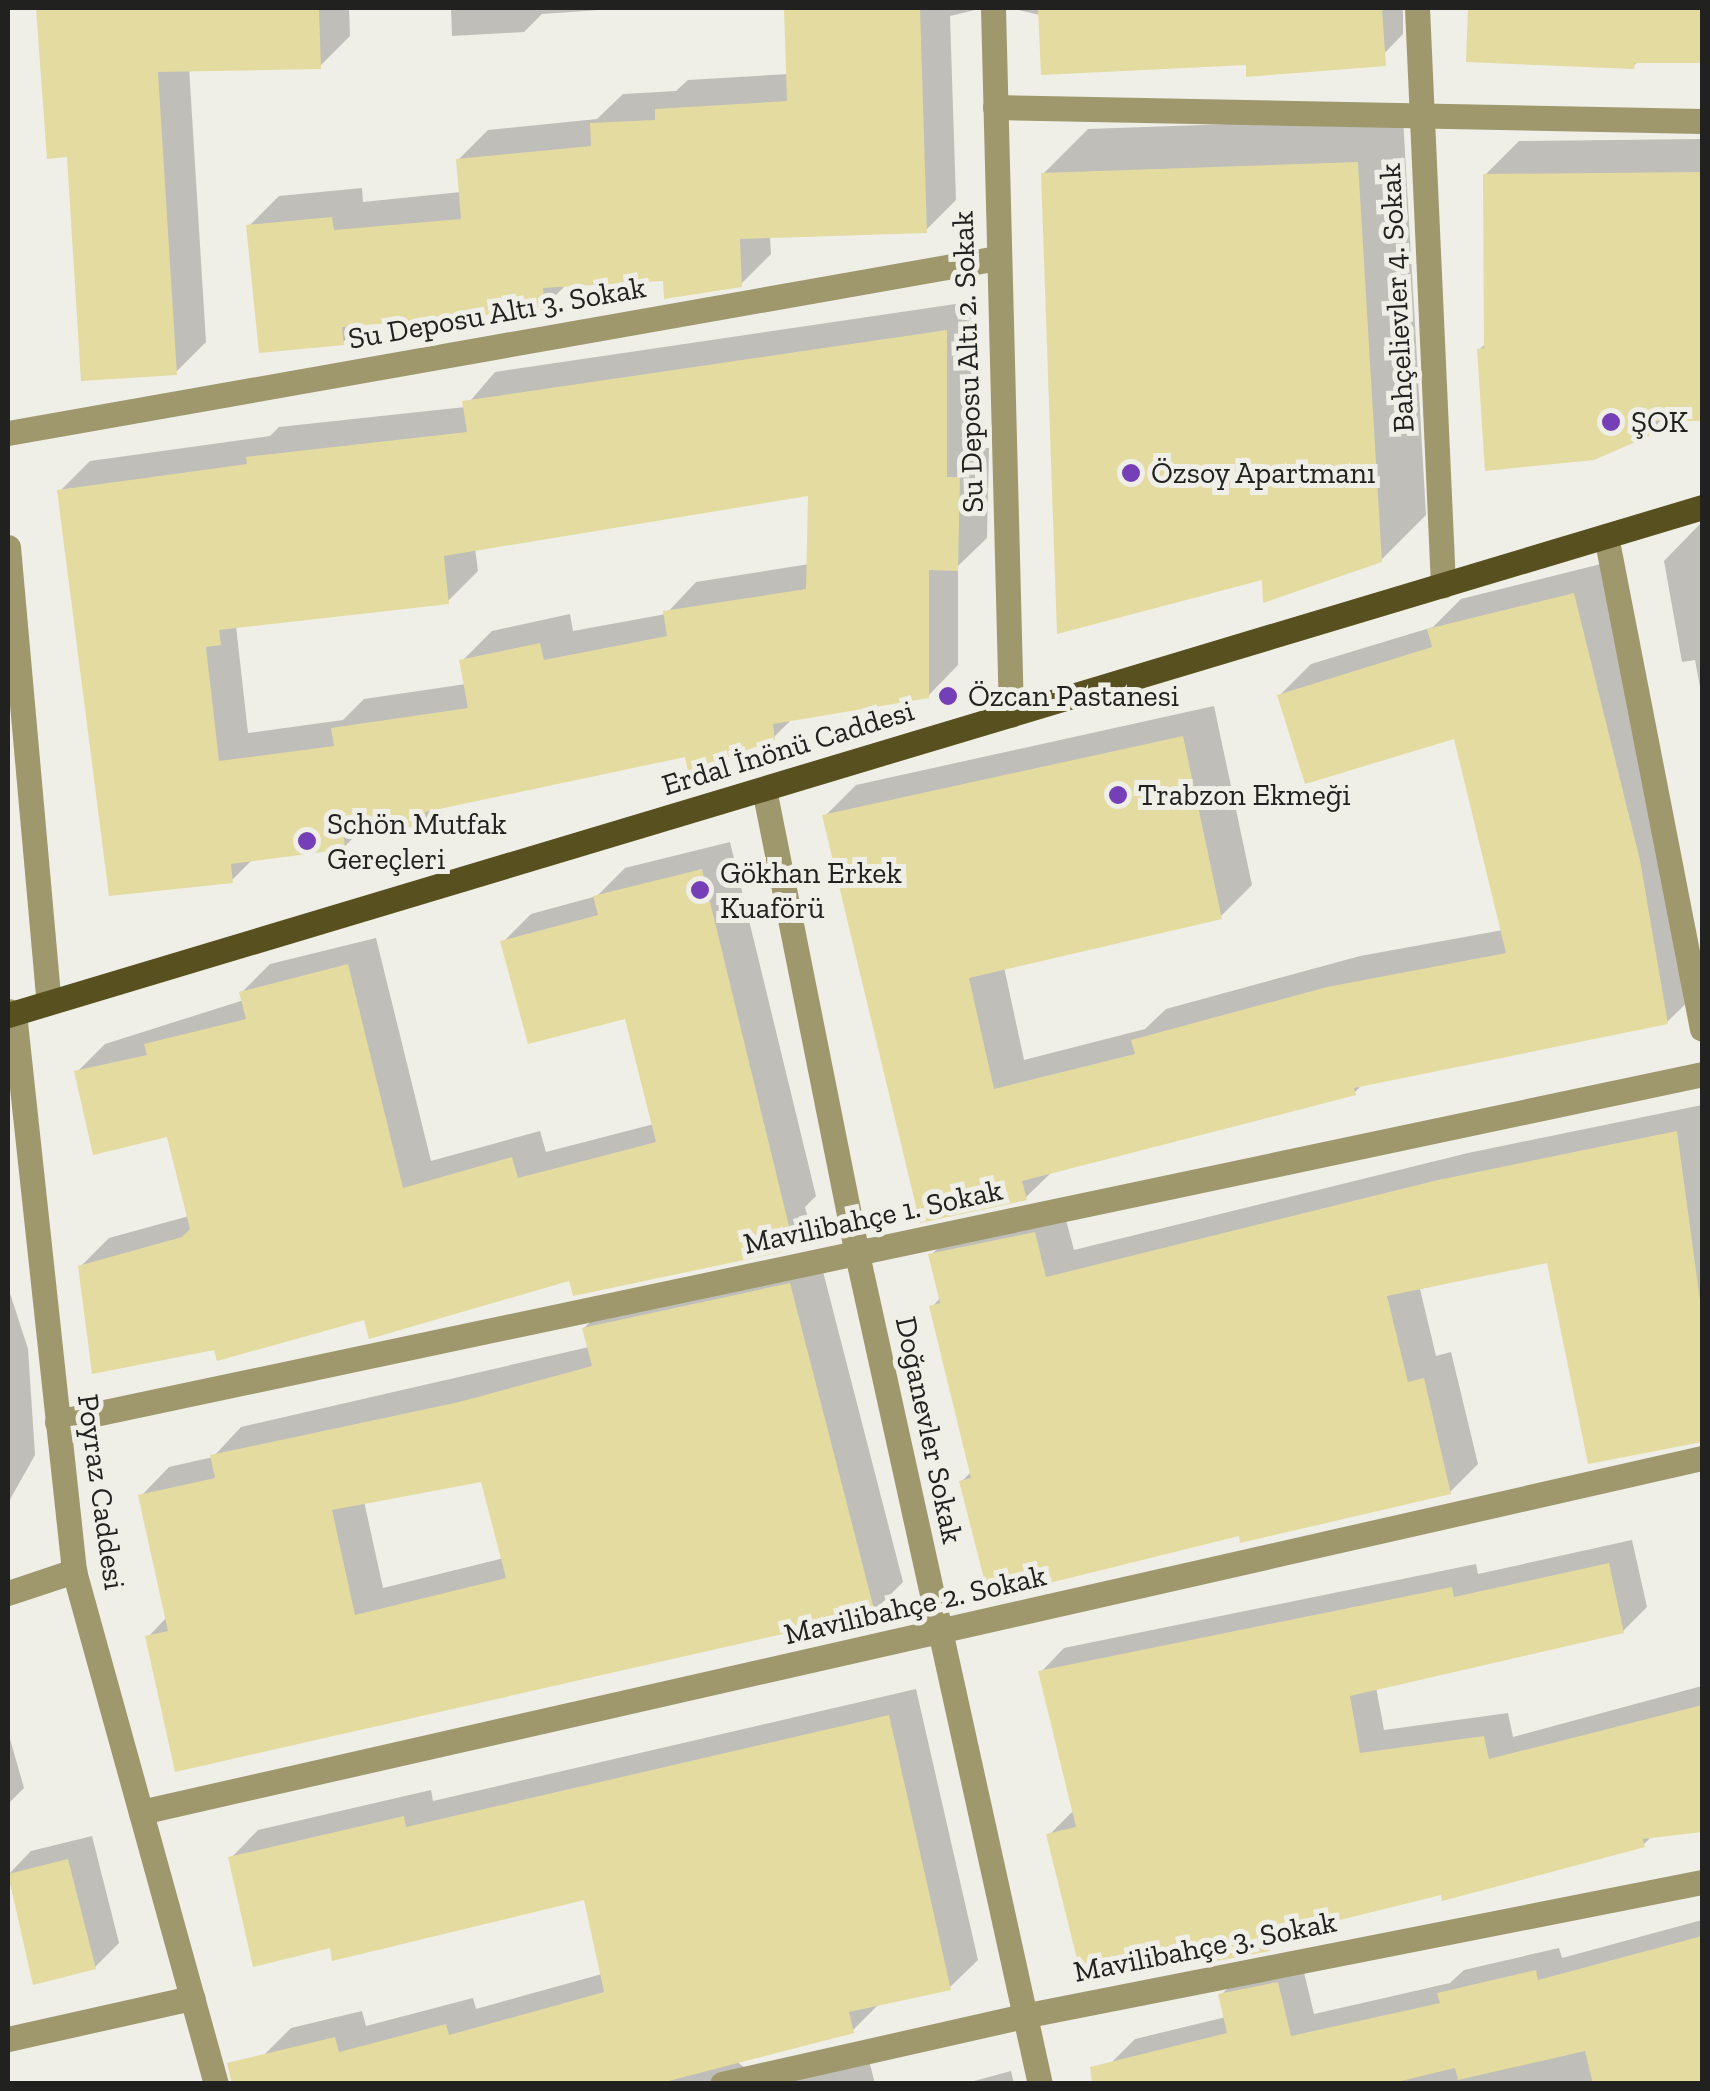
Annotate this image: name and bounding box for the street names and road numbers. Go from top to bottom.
street label: Bahçelievler 4. Sokak [1372,162,1422,434]
street label: Su Deposu Altı 2. Sokak [945,210,991,514]
street label: Su Deposu Altı 3. Sokak [345,269,649,357]
street label: Erdal İnönü Caddesi [658,693,918,803]
street label: Mavilibahçe 1. Sokak [740,1172,1006,1262]
street label: Doğanevler Sokak [887,1313,971,1547]
street label: Poyraz Caddesi [69,1392,133,1592]
street label: Mavilibahçe 2. Sokak [780,1557,1050,1653]
street label: Mavilibahçe 3. Sokak [1071,1904,1339,1990]

